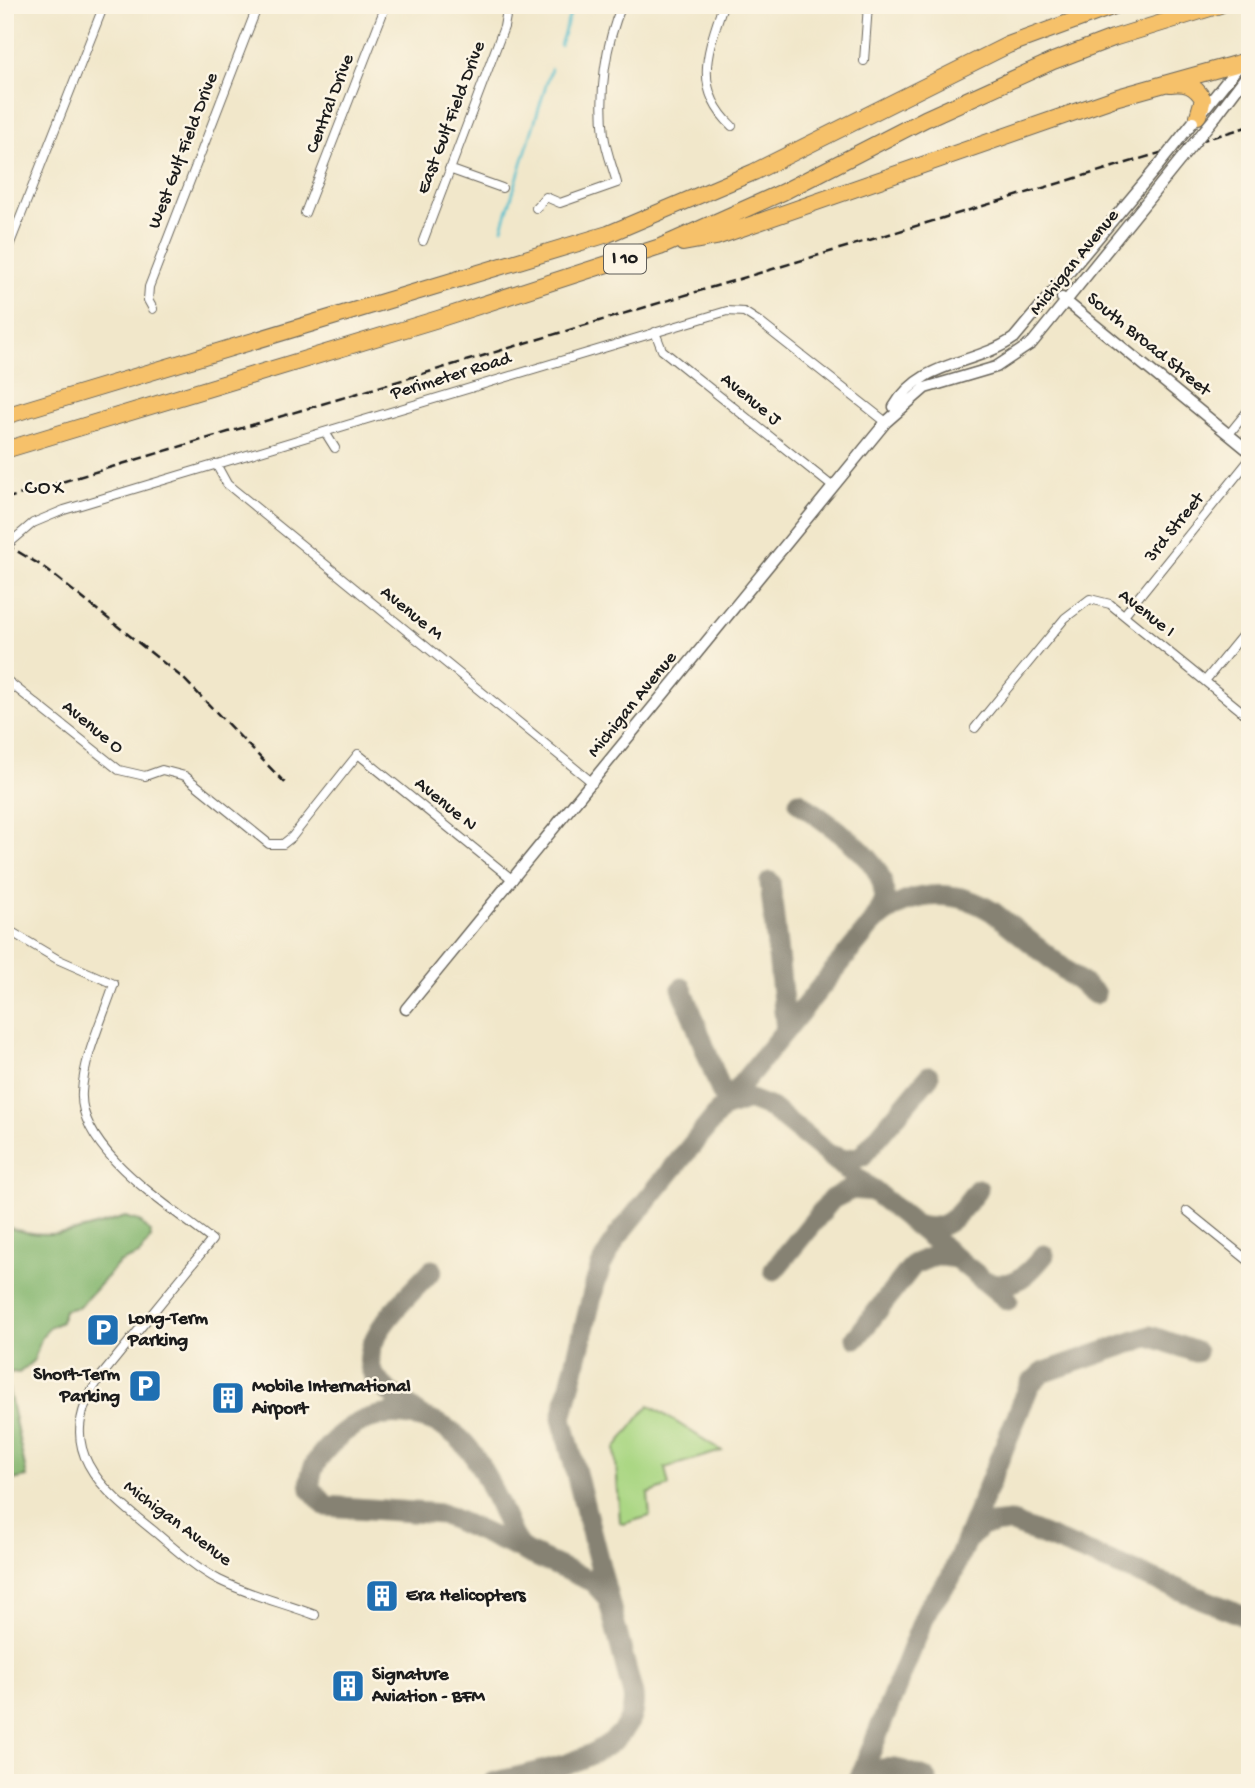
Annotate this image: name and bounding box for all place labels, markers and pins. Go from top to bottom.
place label: Long-Term Parking [127,1308,208,1353]
parking icon: Long-Term Parking [84,1311,122,1349]
place label: Short-Term Parking [33,1364,120,1409]
parking icon: Short-Term Parking [126,1367,164,1405]
place label: Mobile International Airport [251,1376,411,1421]
building icon: Mobile International Airport [209,1379,247,1417]
building icon: Era Helicopters [363,1577,401,1615]
place label: Era Helicopters [406,1585,527,1608]
place label: Signature Aviation - BFM [371,1664,485,1709]
building icon: Signature Aviation - BFM [329,1667,367,1705]

